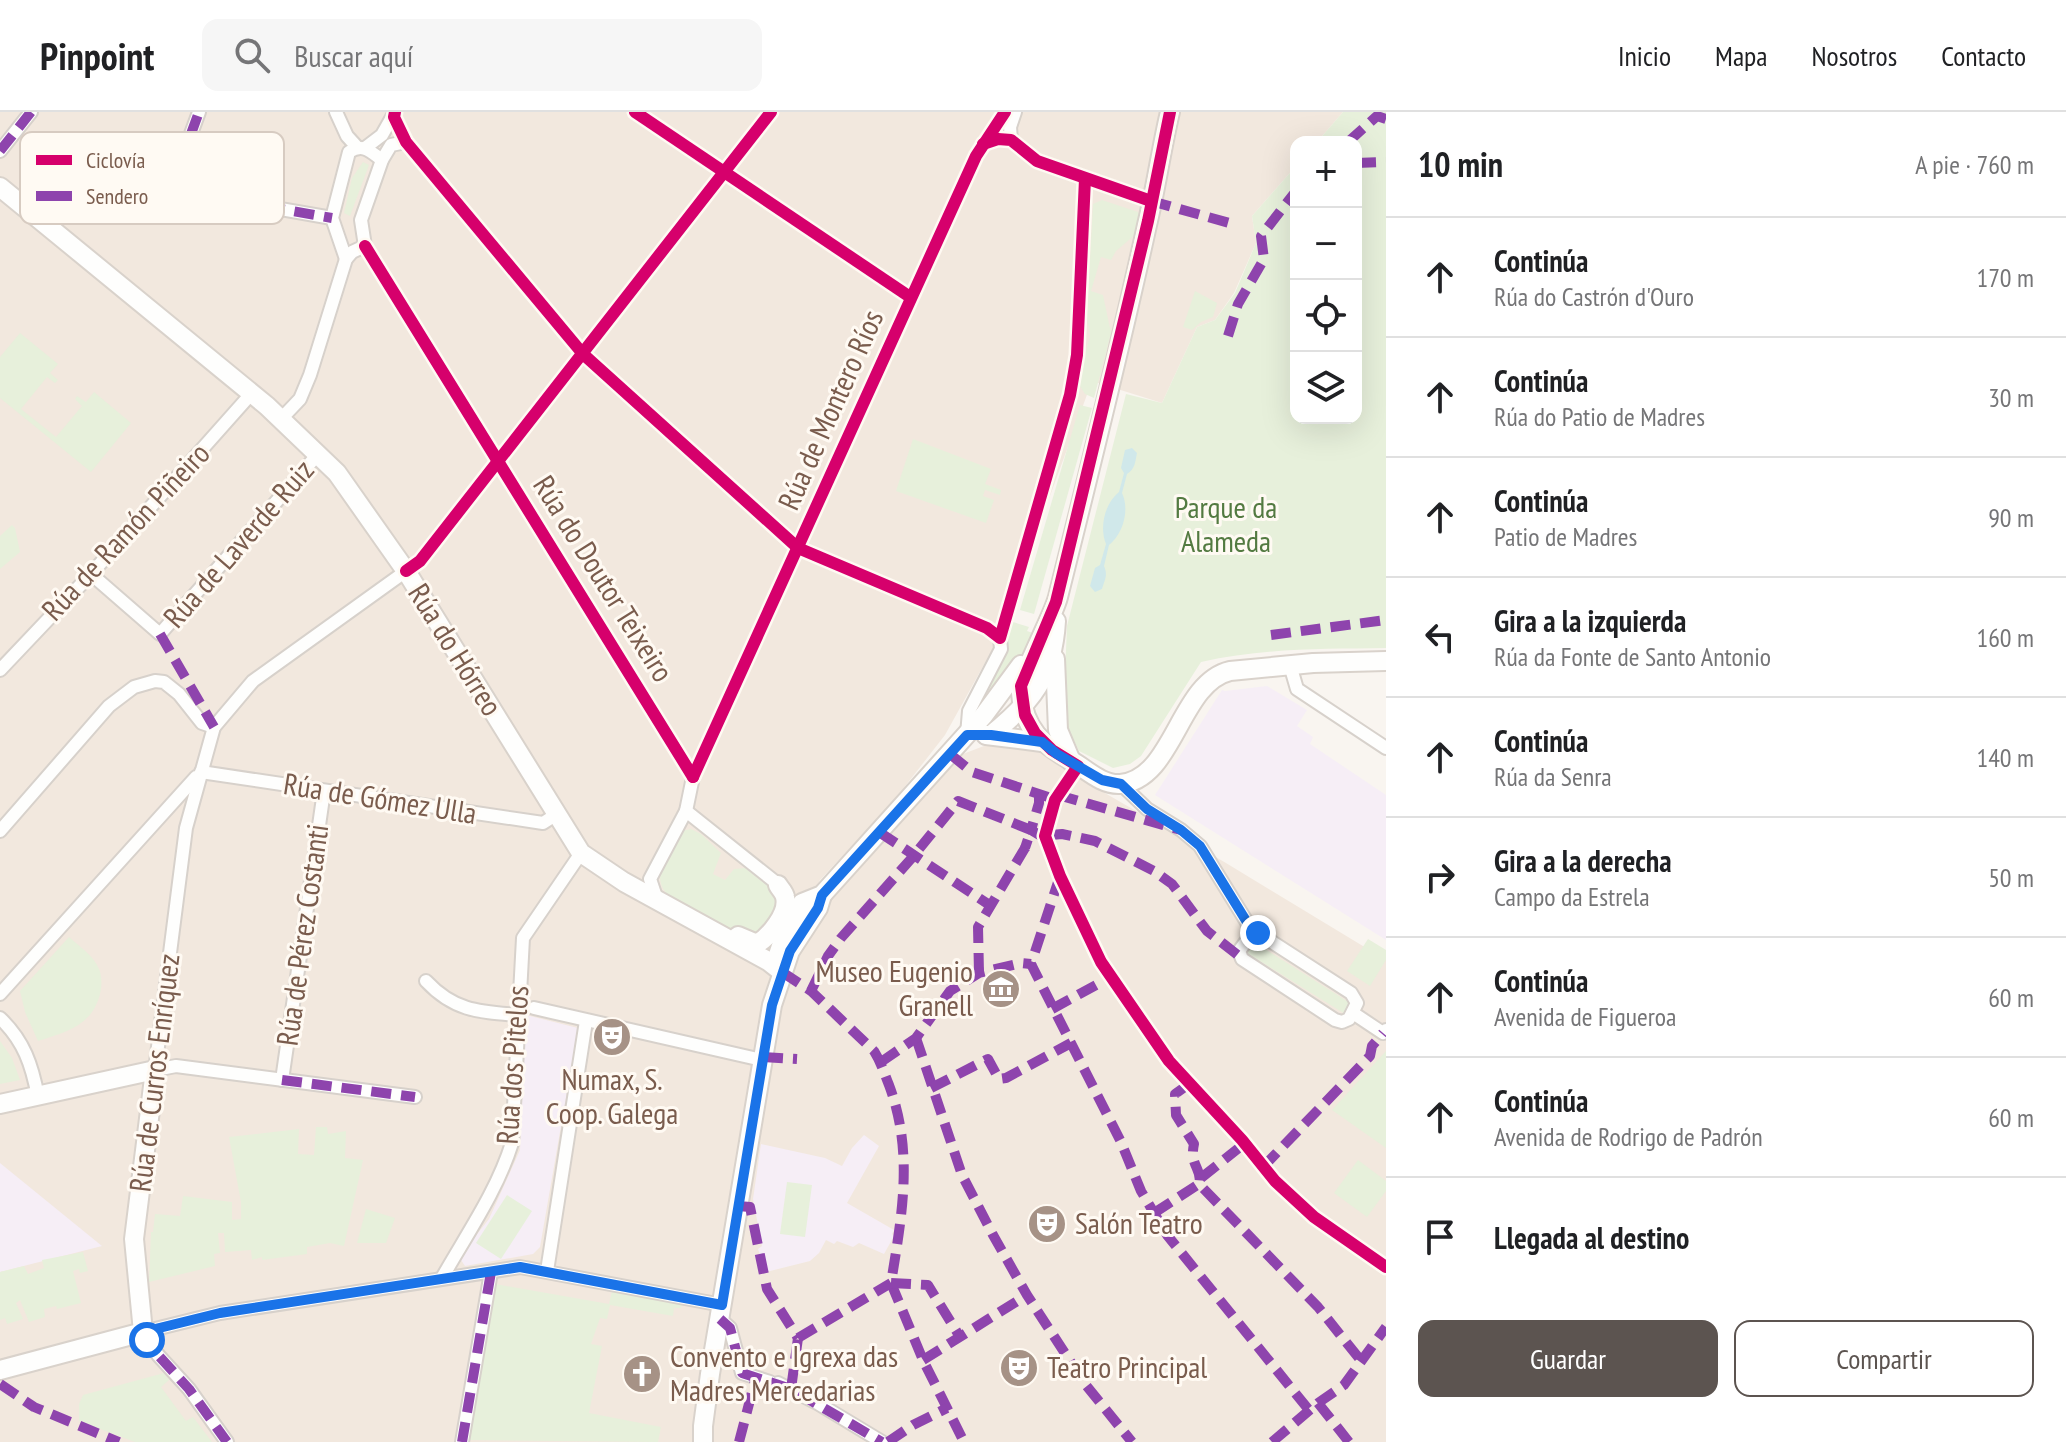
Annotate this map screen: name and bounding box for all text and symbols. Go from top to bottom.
search box [202,19,762,91]
text: Pinpoint [40,31,154,80]
icon: search [230,33,274,77]
text: Buscar aquí [294,36,413,75]
text: Inicio [1618,37,1671,74]
text: Mapa [1715,37,1767,74]
text: Nosotros [1811,37,1897,74]
text: Contacto [1941,37,2026,74]
legend [20,132,284,224]
map controls [1290,136,1362,424]
button: + [1290,136,1362,208]
text: 10 min [1418,142,1503,186]
text: Ciclovía [86,146,145,174]
text: A pie · 760 m [1915,148,2034,181]
text: Sendero [86,182,148,210]
button: − [1290,208,1362,280]
text: Continúa [1494,241,1588,280]
icon: ahead [1418,255,1462,299]
text: 170 m [1976,261,2034,294]
button: locate [1290,280,1362,352]
text: Rúa do Castrón d'Ouro [1494,280,1694,313]
street label: Rúa de Montero Ríos [768,303,891,515]
button: layers [1290,352,1362,424]
text: Continúa [1494,361,1588,400]
icon: ahead [1418,375,1462,419]
text: 30 m [1988,381,2034,414]
text: Rúa do Patio de Madres [1494,400,1705,433]
street label: Rúa de Ramón Piñeiro [32,434,217,628]
street label: Rúa de Laverde Ruiz [154,451,322,635]
street label: Rúa do Doutor Teixeiro [525,468,683,688]
text: Continúa [1494,481,1588,520]
park label: Parque da Alameda [1175,487,1277,560]
icon: ahead [1418,495,1462,539]
text: 90 m [1988,501,2034,534]
text: Patio de Madres [1494,520,1637,553]
street label: Rúa do Hórreo [400,576,512,723]
text: Gira a la izquierda [1494,601,1686,640]
icon: left [1418,615,1462,659]
text: 160 m [1976,621,2034,654]
text: Rúa da Fonte de Santo Antonio [1494,640,1771,673]
text: Continúa [1494,721,1588,760]
icon: ahead [1418,735,1462,779]
text: 140 m [1976,741,2034,774]
text: Rúa da Senra [1494,760,1612,793]
street label: Rúa de Gómez Ulla [281,763,480,832]
street label: Rúa de Pérez Costanti [267,821,336,1048]
text: Gira a la derecha [1494,841,1672,880]
icon: right [1418,855,1462,899]
text: 50 m [1988,861,2034,894]
text: Campo da Estrela [1494,880,1650,913]
route end [1240,915,1276,951]
place label: Museo Eugenio Granell [815,951,973,1024]
street label: Rúa de Curros Enríquez [120,952,187,1194]
text: Continúa [1494,961,1588,1000]
museum icon: Museo Eugenio Granell [980,968,1022,1010]
icon: ahead [1418,975,1462,1019]
text: 60 m [1988,981,2034,1014]
street label: Rúa dos Pitelos [487,984,536,1145]
text: Avenida de Figueroa [1494,1000,1676,1033]
theatre icon: Numax, S. Coop. Galega [591,1016,633,1058]
place label: Numax, S. Coop. Galega [546,1059,678,1132]
text: Continúa [1494,1081,1588,1120]
icon: ahead [1418,1095,1462,1139]
text: 60 m [1988,1101,2034,1134]
text: Avenida de Rodrigo de Padrón [1494,1120,1763,1153]
theatre icon: Salón Teatro [1026,1203,1068,1245]
place label: Salón Teatro [1075,1203,1203,1242]
icon: arrive [1418,1215,1462,1259]
text: Llegada al destino [1494,1218,1689,1257]
button: Guardar [1418,1320,1718,1397]
button: Compartir [1734,1320,2034,1397]
route start [129,1322,165,1358]
place label: Convento e Igrexa das Madres Mercedarias [670,1336,898,1409]
theatre icon: Teatro Principal [998,1347,1040,1389]
place label: Teatro Principal [1047,1347,1207,1386]
church icon: Convento e Igrexa das Madres Mercedarias [621,1353,663,1395]

